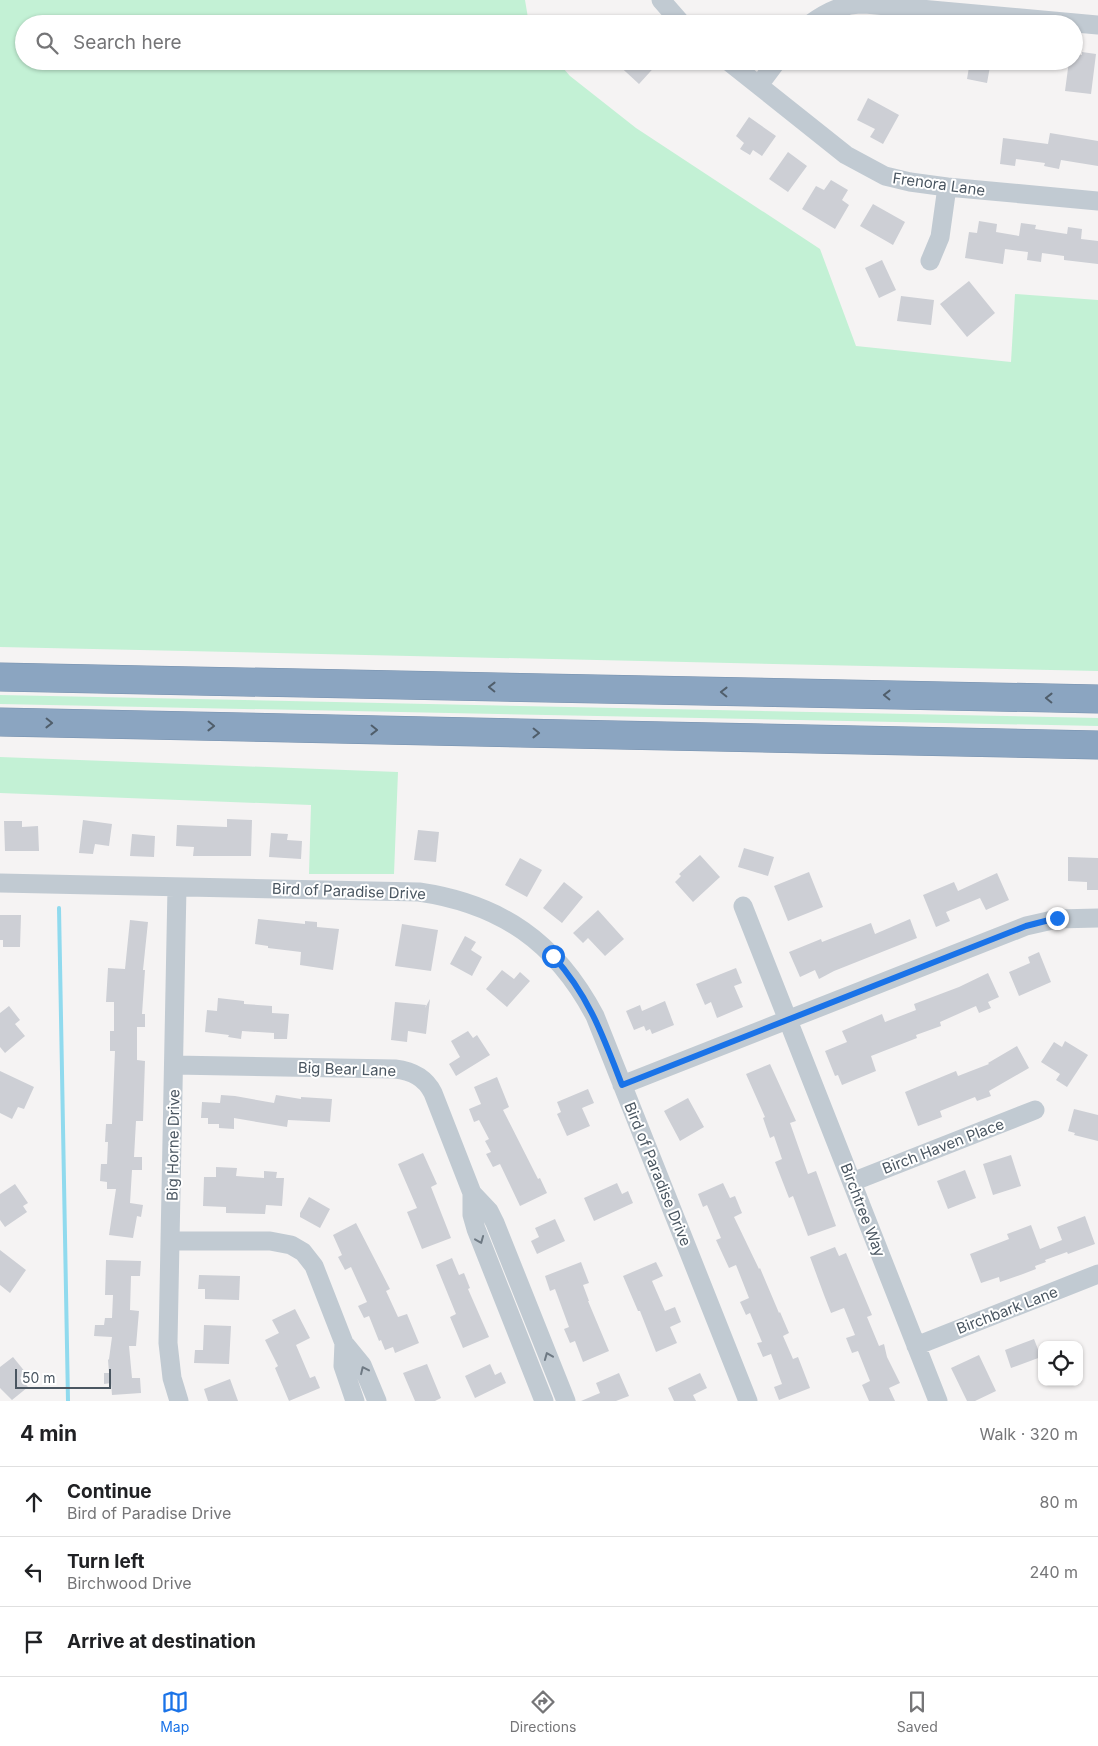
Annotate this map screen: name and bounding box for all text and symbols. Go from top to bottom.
search box [15,15,1083,70]
icon: search [33,29,61,57]
text: Search here [73,31,182,54]
street label: Frenora Lane [892,168,986,200]
one-way arrow [488,682,496,692]
one-way arrow [720,687,728,697]
one-way arrow [883,690,890,700]
one-way arrow [1045,693,1053,703]
one-way arrow [45,718,53,728]
one-way arrow [207,721,215,732]
one-way arrow [370,725,378,735]
one-way arrow [532,728,540,738]
street label: Bird of Paradise Drive [272,879,426,903]
route end [1046,907,1069,930]
route start [542,945,565,968]
street label: Big Bear Lane [298,1058,396,1080]
street label: Big Horne Drive [163,1089,183,1201]
street label: Bird of Paradise Drive [620,1099,696,1249]
street label: Birch Haven Place [879,1114,1007,1178]
street label: Birchtree Way [836,1160,890,1260]
one-way arrow [474,1235,484,1244]
street label: Birchbark Lane [954,1282,1060,1338]
map controls [1038,1341,1083,1386]
button: locate [1038,1341,1083,1386]
one-way arrow [543,1352,554,1361]
scale bar [15,1366,111,1389]
one-way arrow [360,1366,370,1375]
text: 50 m [22,1369,56,1386]
text: 4 min [20,1421,77,1446]
text: Walk · 320 m [980,1424,1078,1444]
text: Continue [67,1480,152,1503]
icon: ahead [20,1488,48,1516]
text: 80 m [1039,1492,1078,1512]
text: Bird of Paradise Drive [67,1503,231,1523]
text: Turn left [67,1550,145,1573]
icon: left [20,1558,48,1586]
text: 240 m [1030,1562,1078,1582]
text: Birchwood Drive [67,1573,192,1593]
icon: arrive [20,1628,48,1656]
text: Arrive at destination [67,1630,256,1653]
tab: Map [160,1688,189,1735]
tab: Directions [510,1688,576,1735]
tab: Saved [897,1688,938,1735]

